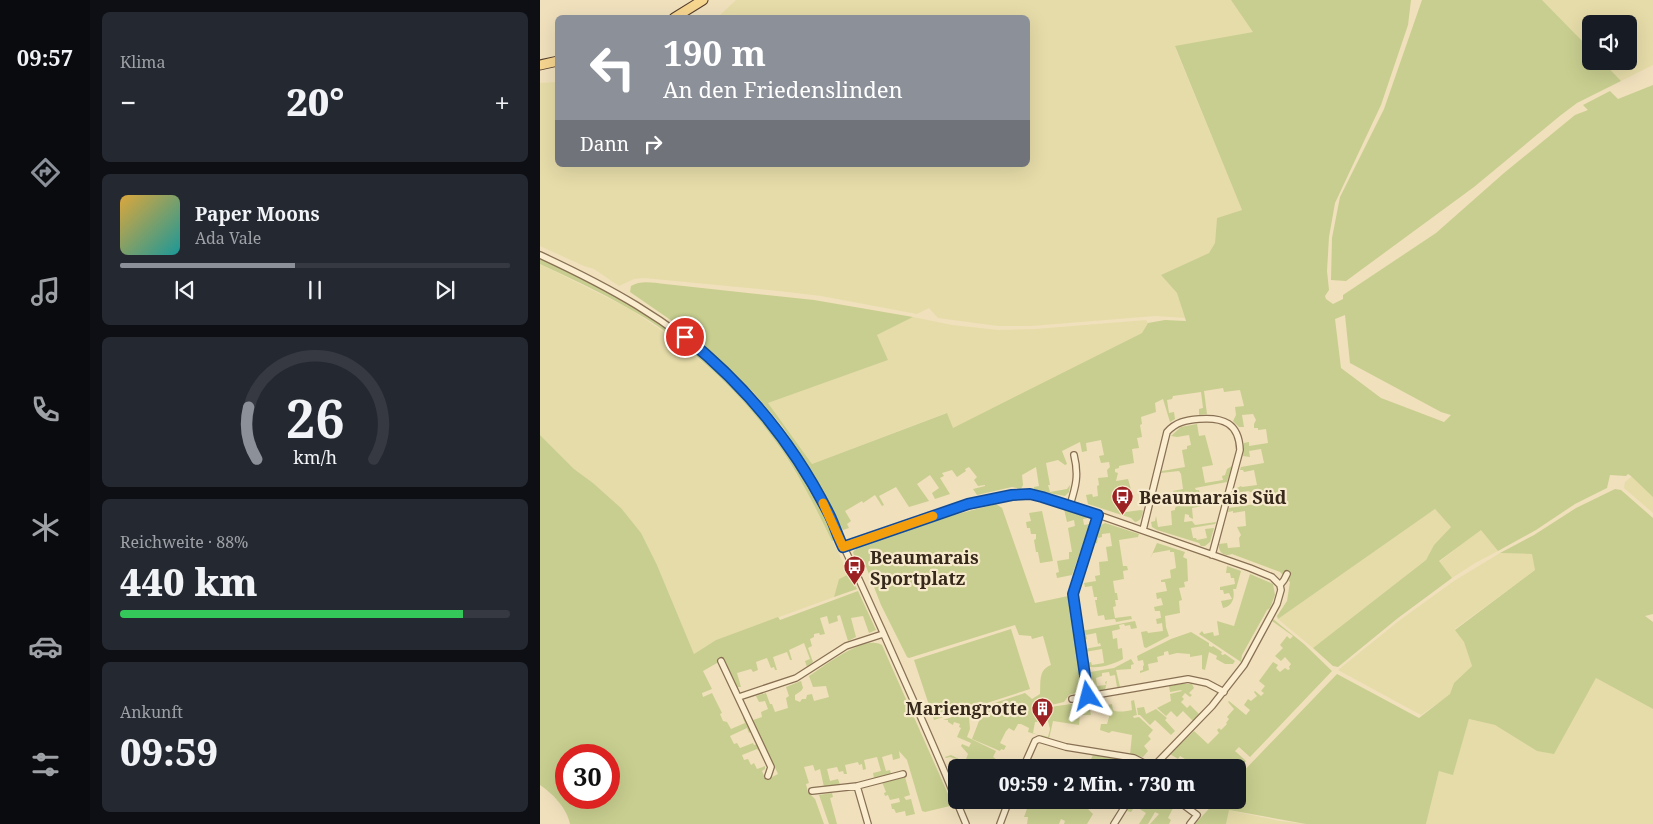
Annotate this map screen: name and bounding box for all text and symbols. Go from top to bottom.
map controls [1582,15,1637,70]
button: sound [1582,15,1637,70]
text: 190 m [663,29,766,76]
icon: left [580,35,645,100]
text: 09:57 [17,42,73,72]
text: Klima [120,51,165,73]
text: An den Friedenslinden [663,74,903,104]
text: 20° [286,75,344,127]
text: − [120,83,136,121]
text: + [494,83,510,121]
icon: right [639,130,667,158]
text: Dann [580,131,629,157]
icon: directions [28,155,63,190]
text: Paper Moons [195,201,320,227]
text: Ada Vale [195,227,261,249]
icon: music [28,274,63,309]
icon: previous [171,276,199,304]
icon: pause [301,276,329,304]
icon: next [431,276,459,304]
pin [664,316,706,358]
icon: arrive [671,323,699,351]
text: 26 [286,382,344,453]
icon: phone [28,392,63,427]
text: km/h [293,445,337,469]
bus stop icon: Beaumarais Süd [1111,485,1135,516]
place label: Beaumarais Süd [1139,485,1287,509]
icon: climate [28,510,63,545]
text: Reichweite · 88% [120,531,248,553]
place label: Beaumarais Sportplatz [870,545,979,590]
text: 440 km [120,555,258,607]
bus stop icon: Beaumarais Sportplatz [842,555,866,586]
icon: car [28,629,63,664]
position arrow [1061,669,1113,721]
place label: Mariengrotte [906,696,1027,720]
building icon: Mariengrotte [1031,696,1055,727]
text: Ankunft [120,701,183,723]
text: 09:59 [120,725,218,777]
speed limit sign: 30 [555,744,620,809]
icon: filters [28,747,63,782]
text: 09:59 · 2 Min. · 730 m [999,771,1195,797]

